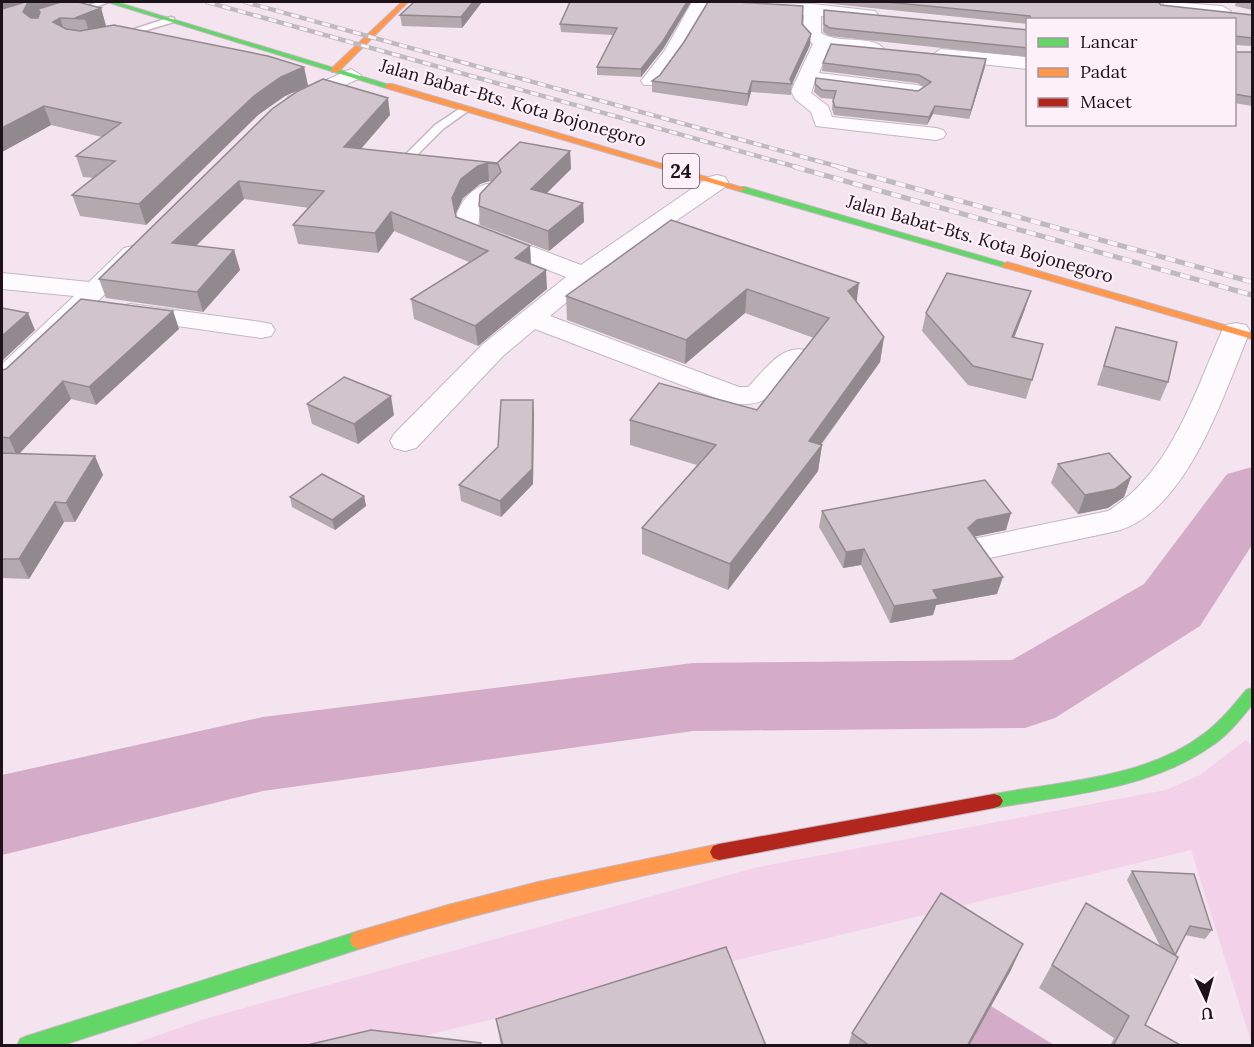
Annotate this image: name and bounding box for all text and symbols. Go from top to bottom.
legend [1026,18,1236,126]
text: Lancar [1080,30,1138,53]
street label: Jalan Babat-Bts. Kota Bojonegoro [376,53,649,152]
text: Padat [1080,60,1127,83]
text: Macet [1080,90,1132,113]
road number: 24 [663,154,699,188]
street label: Jalan Babat-Bts. Kota Bojonegoro [843,189,1116,288]
north arrow [1176,969,1236,1029]
text: U [1200,1003,1214,1024]

